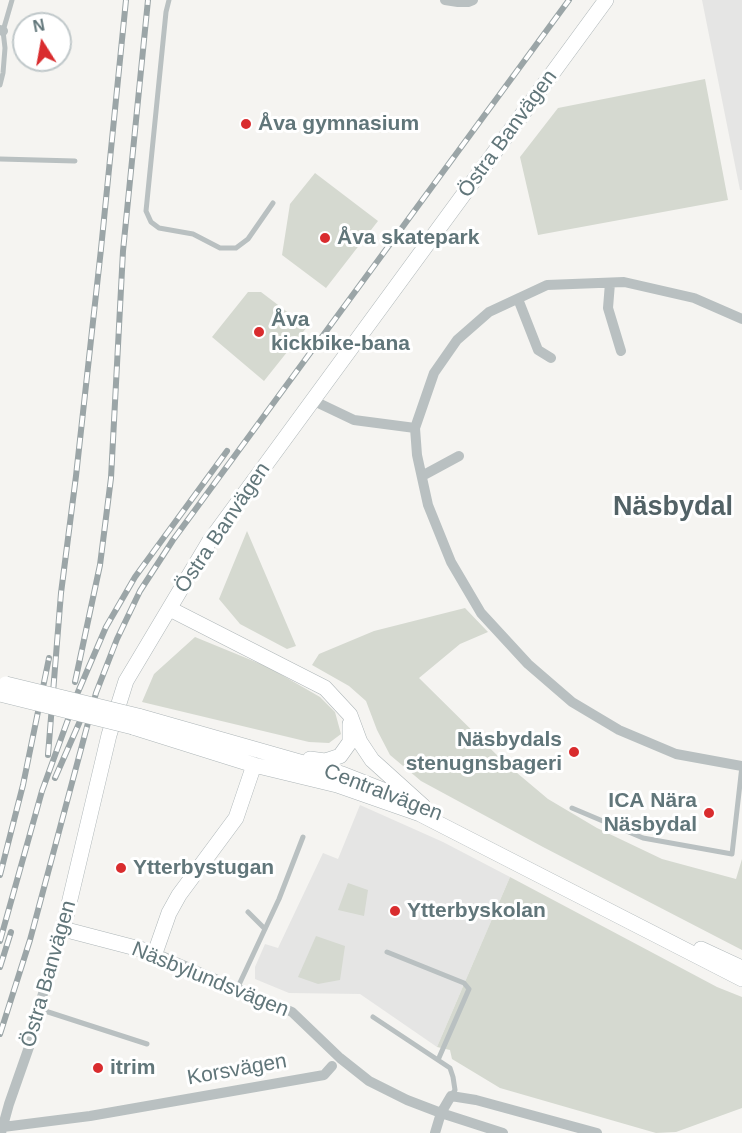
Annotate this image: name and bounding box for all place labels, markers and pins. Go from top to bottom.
place label: Åva gymnasium [258,111,419,137]
marker: Åva gymnasium [239,117,253,131]
place label: Åva skatepark [337,225,479,251]
marker: Åva skatepark [318,231,332,245]
place label: Åva kickbike-bana [271,307,410,357]
marker: Åva kickbike-bana [252,325,266,339]
place label: Näsbydals stenugnsbageri [406,727,562,777]
marker: Näsbydals stenugnsbageri [567,745,581,759]
place label: ICA Nära Näsbydal [604,788,697,838]
marker: ICA Nära Näsbydal [702,806,716,820]
place label: Ytterbystugan [133,855,274,881]
marker: Ytterbystugan [114,861,128,875]
place label: Ytterbyskolan [407,898,546,924]
marker: Ytterbyskolan [388,904,402,918]
place label: itrim [110,1055,156,1081]
marker: itrim [91,1061,105,1075]

